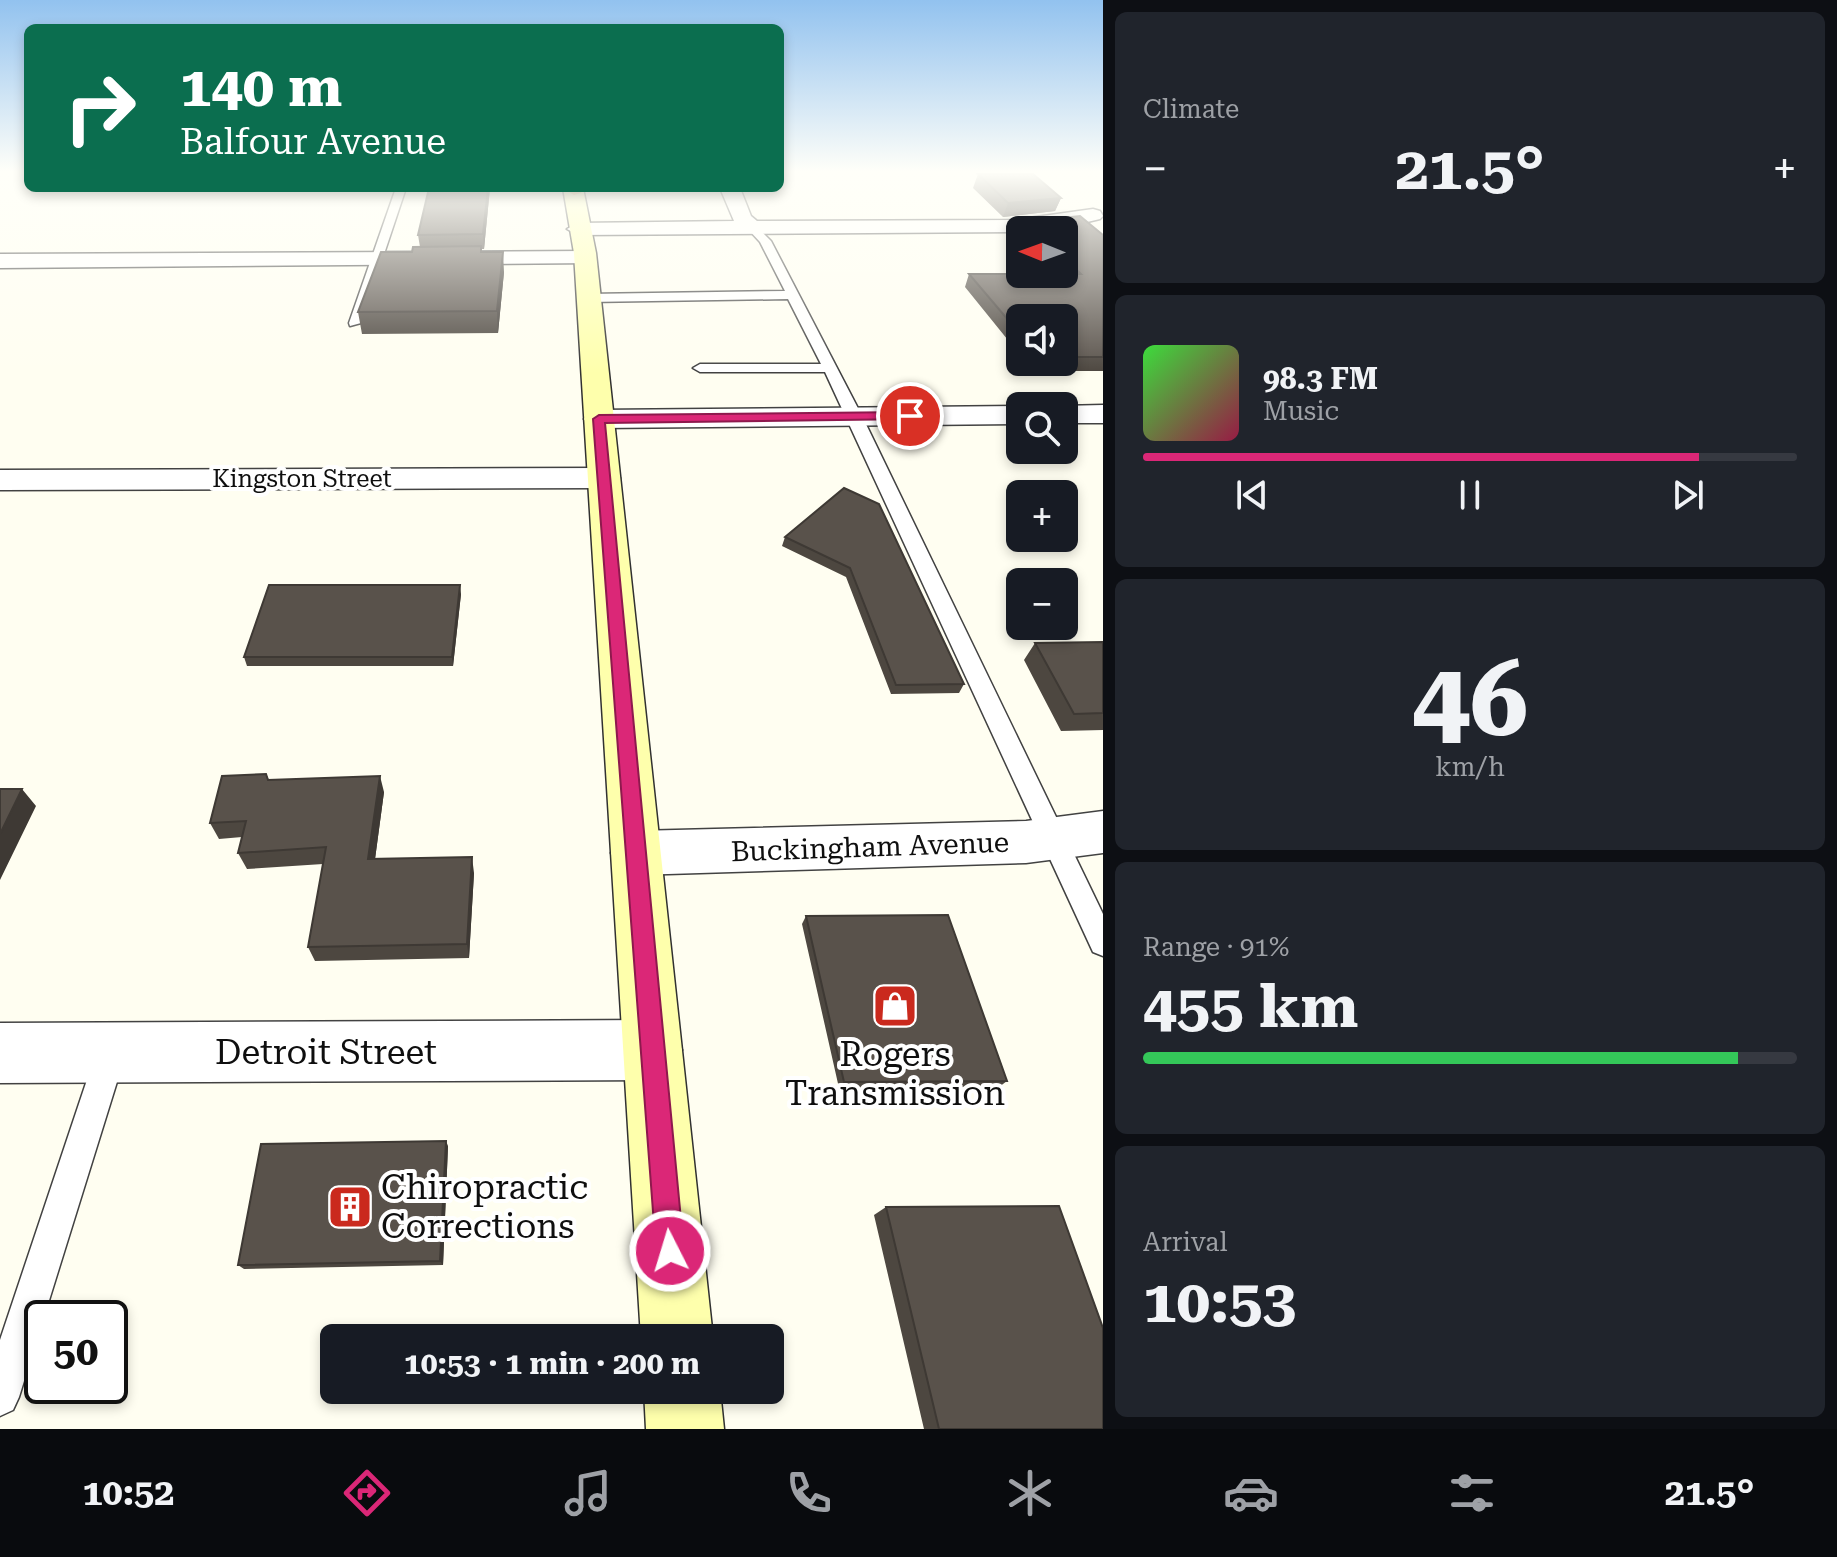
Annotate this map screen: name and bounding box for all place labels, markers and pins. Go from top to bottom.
pin [876,382,944,450]
shop icon: Rogers Transmission [871,982,919,1030]
place label: Rogers Transmission [785,1034,1005,1113]
place label: Chiropractic Corrections [381,1167,588,1246]
building icon: Chiropractic Corrections [326,1183,374,1231]

